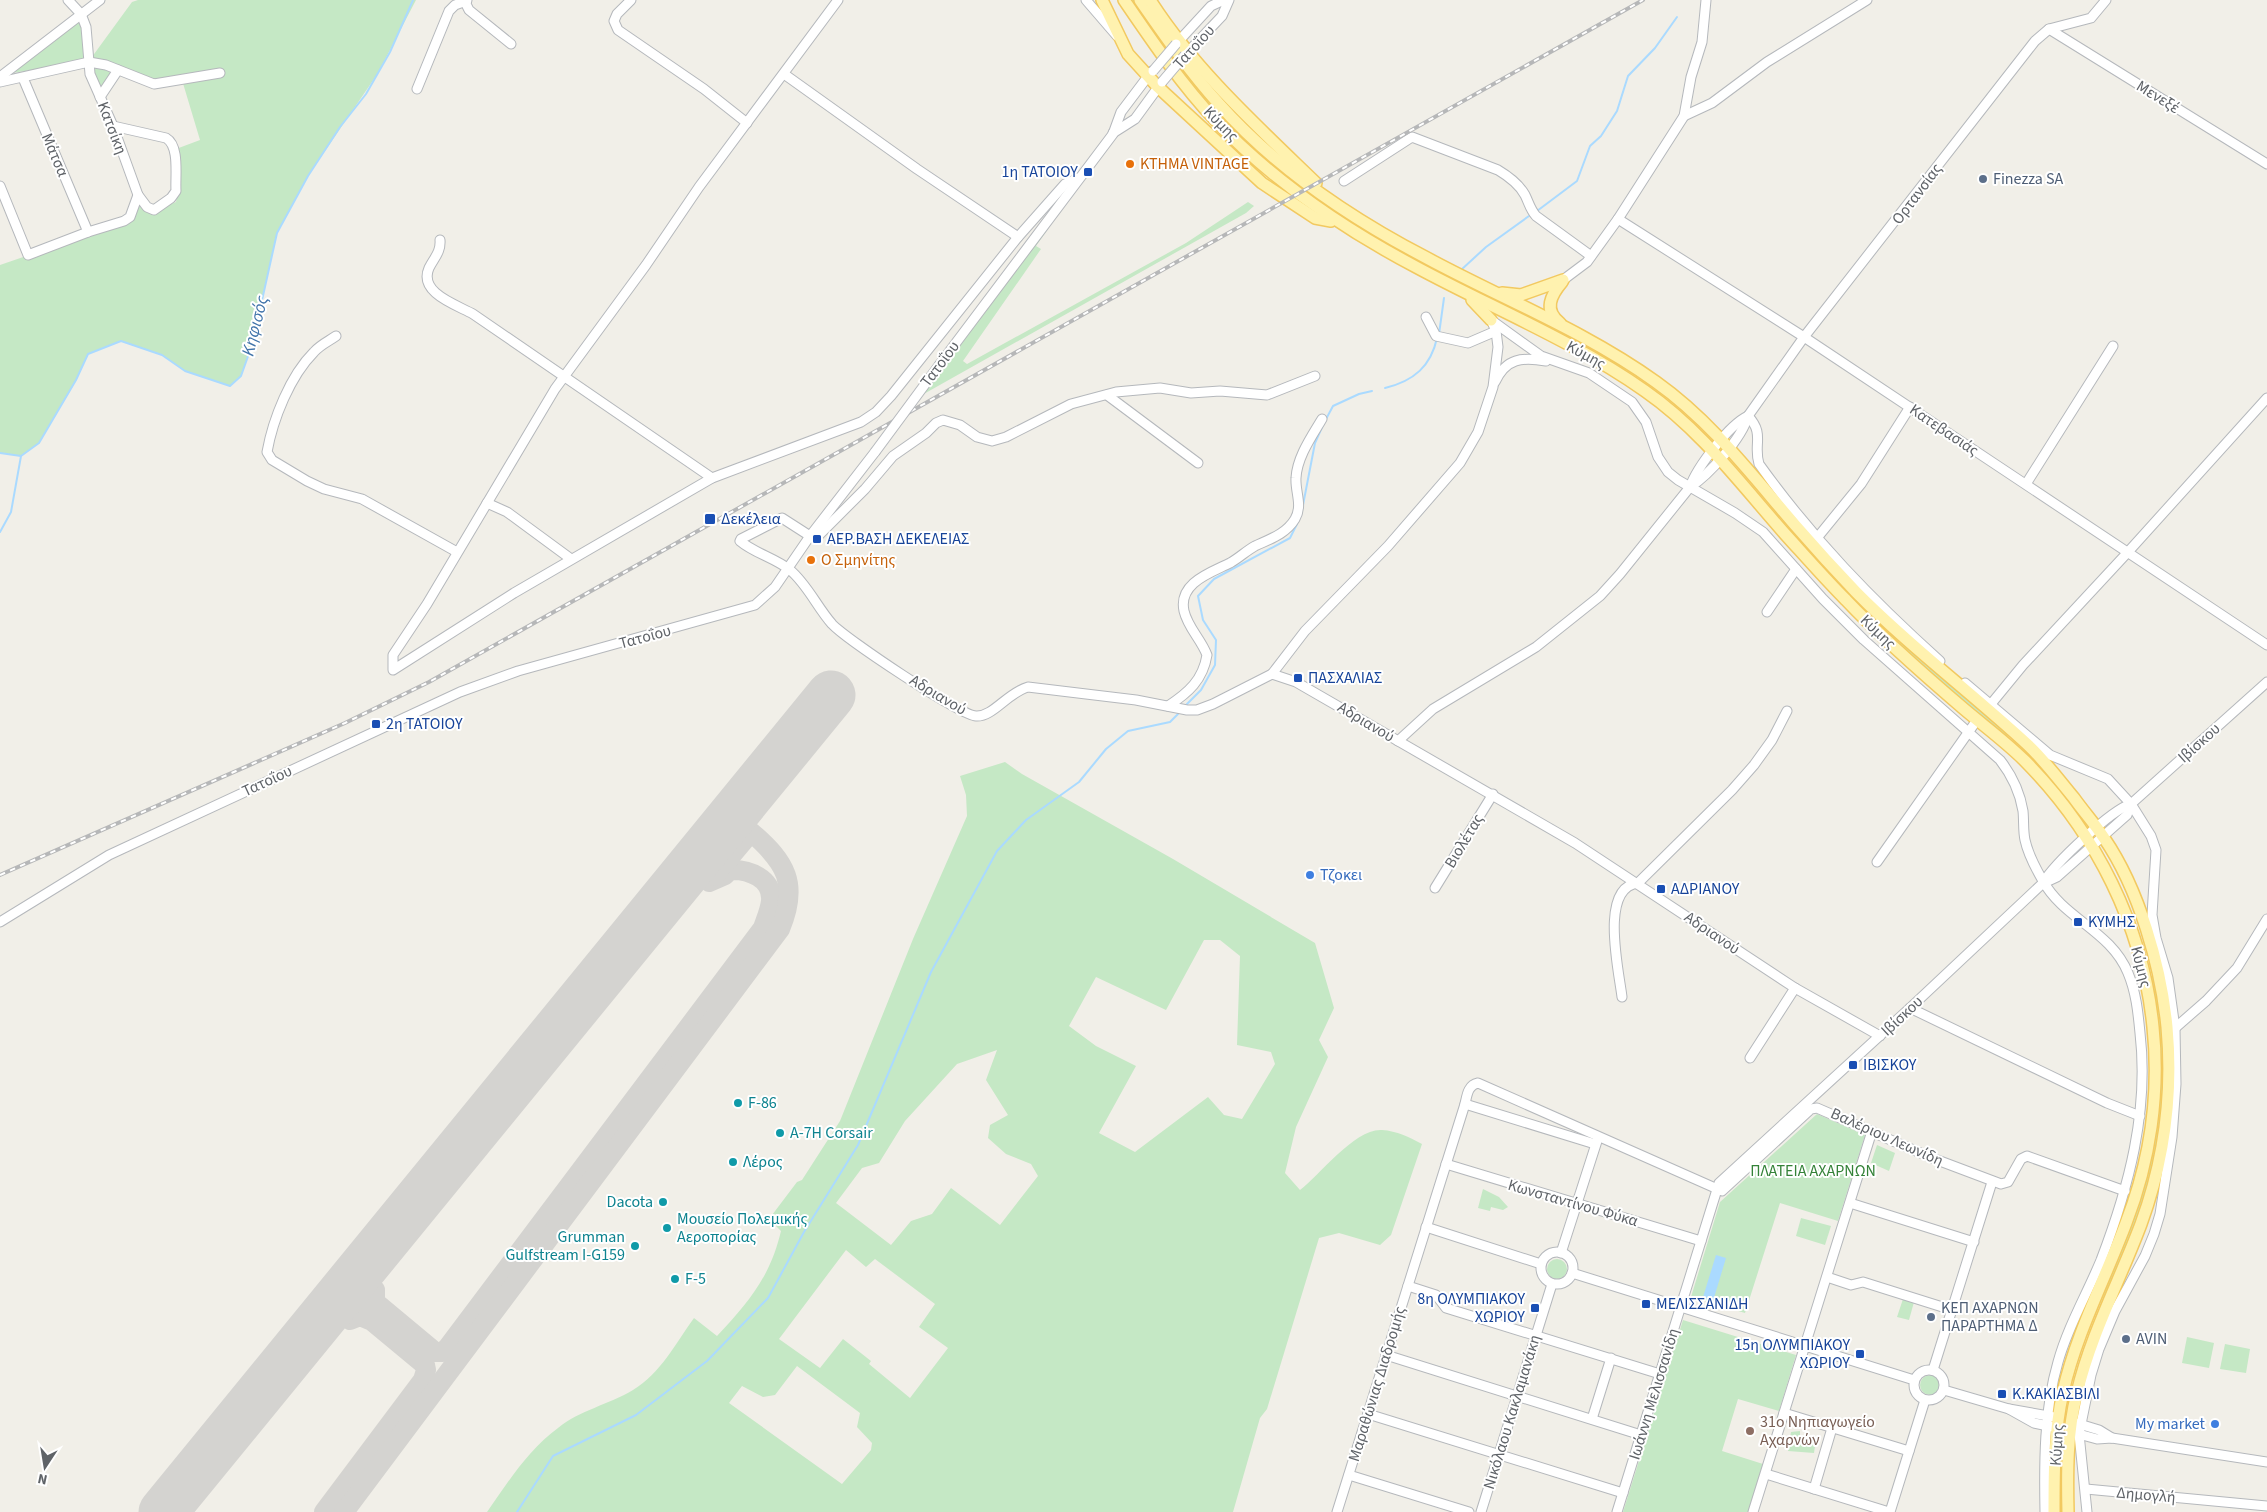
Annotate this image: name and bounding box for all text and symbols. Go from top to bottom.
street label: Τατοΐου [1168,20,1220,74]
street label: Μενεξέ [2132,75,2184,119]
street label: Κατσίκη [92,99,132,157]
street label: Κύμης [1199,101,1244,147]
street label: Μάτσα [36,130,74,180]
place label: KTHMA VINTAGE [1140,153,1249,175]
marker: KTHMA VINTAGE [1124,158,1136,170]
street label: Ορτανσίας [1887,159,1947,229]
place label: 1η ΤΑΤΟΙΟΥ [1001,161,1078,183]
marker: 1η ΤΑΤΟΙΟΥ [1082,166,1094,178]
place label: Finezza SA [1993,168,2064,190]
marker: Finezza SA [1977,173,1989,185]
water label: Κηφισός [235,293,275,359]
street label: Κύμης [1562,335,1610,375]
street label: Τατοΐου [915,336,965,392]
street label: Κατεβασιάς [1905,399,1983,461]
place label: Δεκέλεια [721,508,781,530]
marker: Δεκέλεια [703,512,717,526]
place label: ΑΕΡ.ΒΑΣΗ ΔΕΚΕΛΕΙΑΣ [827,528,970,550]
marker: ΑΕΡ.ΒΑΣΗ ΔΕΚΕΛΕΙΑΣ [811,533,823,545]
place label: Ο Σμηνίτης [821,549,896,571]
marker: Ο Σμηνίτης [805,554,817,566]
street label: Κύμης [1855,610,1901,655]
street label: Τατοΐου [617,620,673,654]
place label: ΠΑΣΧΑΛΙΑΣ [1308,667,1383,689]
street label: Αδριανού [905,669,971,721]
marker: ΠΑΣΧΑΛΙΑΣ [1292,672,1304,684]
street label: Αδριανού [1333,696,1399,748]
place label: 2η ΤΑΤΟΙΟΥ [386,713,463,735]
marker: 2η ΤΑΤΟΙΟΥ [370,718,382,730]
street label: Ιβίσκου [2173,718,2225,768]
street label: Τατοΐου [238,760,296,802]
street label: Βιολέτας [1439,810,1489,872]
place label: Τζοκει [1320,864,1362,886]
marker: Τζοκει [1304,869,1316,881]
place label: ΑΔΡΙΑΝΟΥ [1671,878,1740,900]
marker: ΑΔΡΙΑΝΟΥ [1655,883,1667,895]
street label: Αδριανού [1680,906,1744,960]
place label: ΚΥΜΗΣ [2088,911,2136,933]
marker: ΚΥΜΗΣ [2072,916,2084,928]
street label: Κύμης [2125,944,2157,990]
street label: Ιβίσκου [1876,991,1928,1041]
place label: ΙΒΙΣΚΟΥ [1863,1054,1917,1076]
marker: ΙΒΙΣΚΟΥ [1847,1059,1859,1071]
place label: F-86 [748,1092,777,1114]
marker: F-86 [732,1097,744,1109]
street label: Βαλέριου Λεωνίδη [1827,1102,1947,1172]
place label: A-7H Corsair [790,1122,873,1144]
marker: A-7H Corsair [774,1127,786,1139]
place label: Λέρος [743,1151,783,1173]
marker: Λέρος [727,1156,739,1168]
park label: ΠΛΑΤΕΙΑ ΑΧΑΡΝΩΝ [1750,1160,1876,1182]
street label: Κωνσταντίνου Φύκα [1505,1174,1641,1232]
place label: Dacota [607,1191,653,1213]
marker: Dacota [657,1196,669,1208]
place label: Μουσείο Πολεμικής Αεροπορίας [677,1208,807,1248]
marker: Μουσείο Πολεμικής Αεροπορίας [661,1222,673,1234]
place label: Grumman Gulfstream I-G159 [505,1226,625,1266]
marker: Grumman Gulfstream I-G159 [629,1240,641,1252]
place label: F-5 [685,1268,706,1290]
marker: F-5 [669,1273,681,1285]
place label: 8η ΟΛΥΜΠΙΑΚΟΥ ΧΩΡΙΟΥ [1417,1288,1525,1328]
place label: ΜΕΛΙΣΣΑΝΙΔΗ [1656,1293,1749,1315]
place label: ΚΕΠ ΑΧΑΡΝΩΝ ΠΑΡΑΡΤΗΜΑ Δ [1941,1297,2039,1337]
marker: ΜΕΛΙΣΣΑΝΙΔΗ [1640,1298,1652,1310]
marker: 8η ΟΛΥΜΠΙΑΚΟΥ ΧΩΡΙΟΥ [1529,1302,1541,1314]
street label: Μαραθώνιας Διαδρομής [1343,1304,1411,1464]
marker: ΚΕΠ ΑΧΑΡΝΩΝ ΠΑΡΑΡΤΗΜΑ Δ [1925,1311,1937,1323]
street label: Ιωάννη Μελισσανίδη [1623,1325,1685,1463]
place label: AVIN [2136,1328,2167,1350]
street label: Νικόλαου Κακλαμανάκη [1478,1332,1546,1492]
marker: AVIN [2120,1333,2132,1345]
place label: 15η ΟΛΥΜΠΙΑΚΟΥ ΧΩΡΙΟΥ [1734,1334,1850,1374]
marker: 15η ΟΛΥΜΠΙΑΚΟΥ ΧΩΡΙΟΥ [1854,1348,1866,1360]
place label: Κ.ΚΑΚΙΑΣΒΙΛΙ [2012,1383,2100,1405]
marker: Κ.ΚΑΚΙΑΣΒΙΛΙ [1996,1388,2008,1400]
place label: 31ο Νηπιαγωγείο Αχαρνών [1760,1411,1875,1451]
place label: My market [2135,1413,2206,1435]
marker: My market [2209,1418,2221,1430]
street label: Κύμης [2045,1423,2069,1467]
marker: 31ο Νηπιαγωγείο Αχαρνών [1744,1425,1756,1437]
north arrow [20,1442,70,1492]
text: N [36,1468,49,1489]
street label: Δημογλή [2116,1481,2176,1509]

